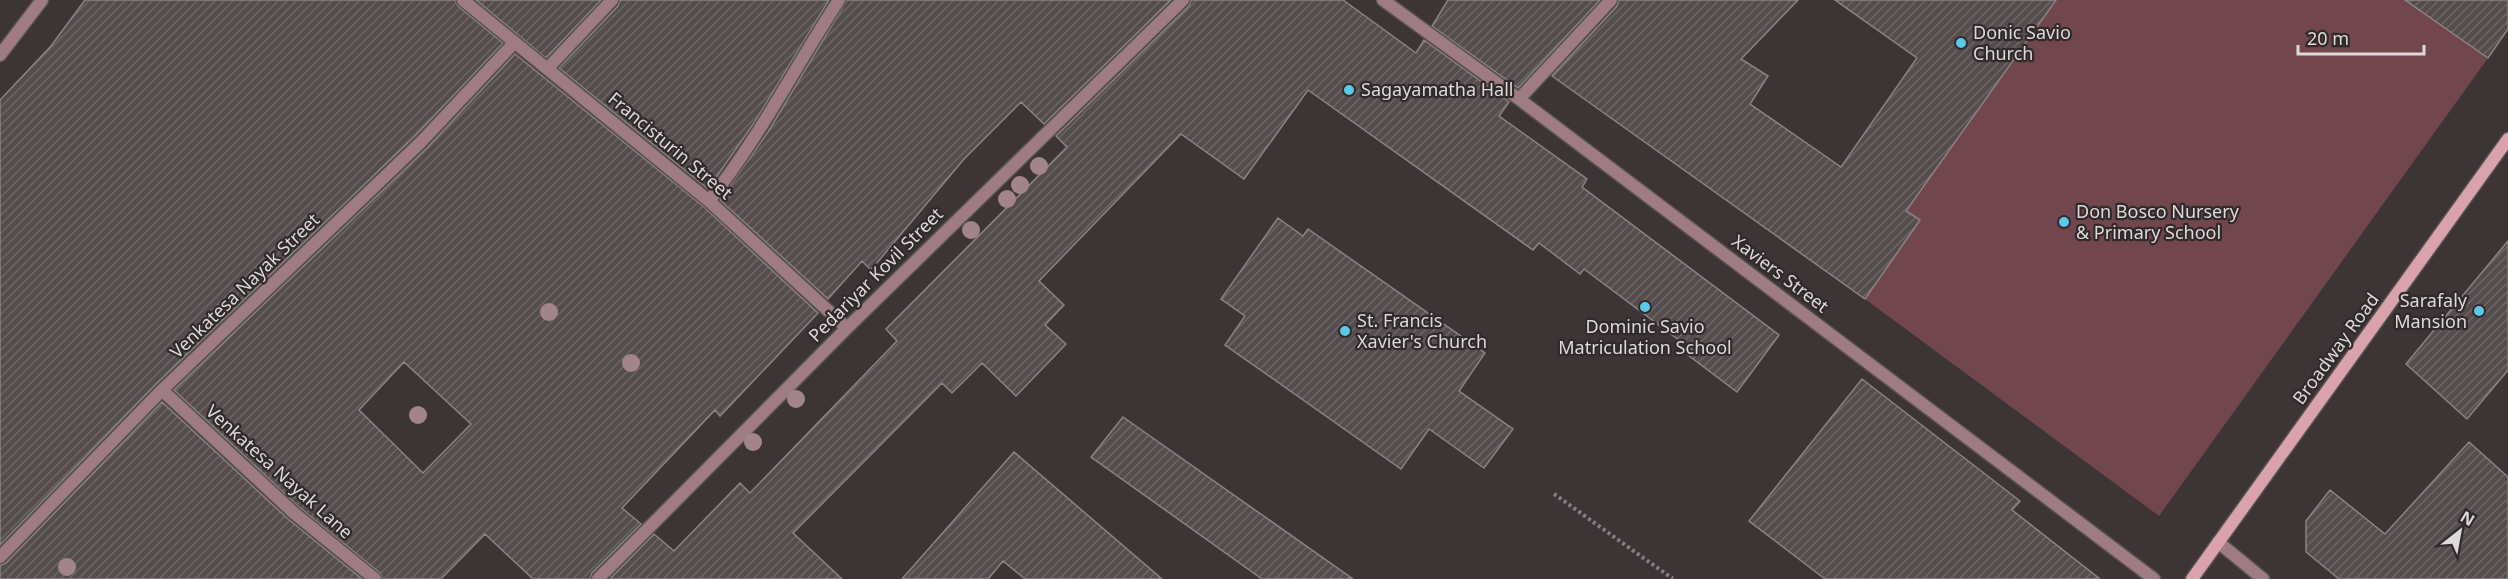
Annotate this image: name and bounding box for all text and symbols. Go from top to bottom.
scale bar [2298,18,2424,56]
place label: Donic Savio Church [1973,20,2071,65]
text: 20 m [2307,26,2349,50]
marker: Donic Savio Church [1954,36,1968,50]
place label: Sagayamatha Hall [1361,77,1513,101]
marker: Sagayamatha Hall [1342,83,1356,97]
street label: Francisturin Street [603,86,738,205]
place label: Don Bosco Nursery & Primary School [2076,199,2240,244]
street label: Pedariyar Kovil Street [803,202,948,347]
street label: Venkatesa Nayak Street [164,207,325,363]
marker: Don Bosco Nursery & Primary School [2057,215,2071,229]
street label: Xaviers Street [1727,229,1834,318]
street label: Broadway Road [2287,288,2384,409]
place label: Sarafaly Mansion [2394,288,2468,333]
marker: Dominic Savio Matriculation School [1638,300,1652,314]
marker: Sarafaly Mansion [2472,304,2486,318]
place label: St. Francis Xavier's Church [1357,308,1487,353]
place label: Dominic Savio Matriculation School [1558,314,1732,359]
marker: St. Francis Xavier's Church [1338,324,1352,338]
street label: Venkatesa Nayak Lane [201,399,358,544]
north arrow [2430,501,2490,561]
text: N [2456,505,2479,531]

